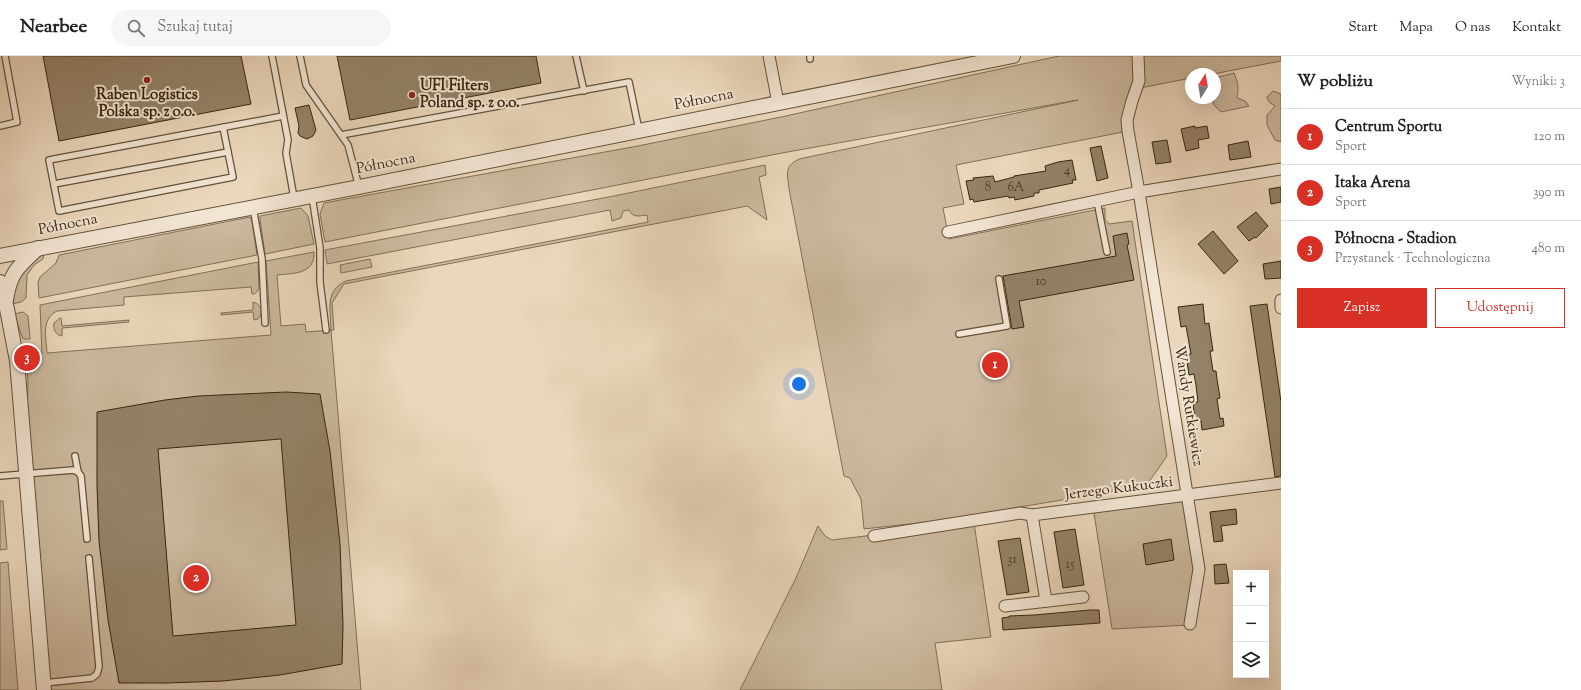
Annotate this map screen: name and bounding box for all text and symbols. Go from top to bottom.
search box [111,10,391,46]
text: Nearbee [20,14,87,41]
icon: search [125,17,147,39]
text: Szukaj tutaj [157,17,233,38]
text: Start [1348,18,1378,38]
text: Mapa [1400,18,1433,38]
text: O nas [1455,18,1490,38]
text: Kontakt [1512,18,1561,38]
north arrow [1185,68,1221,104]
text: W pobliżu [1297,70,1373,94]
text: Wyniki: 3 [1511,73,1565,91]
marker: Raben Logistics Polska sp. z o.o. [142,75,152,85]
place label: UFI Filters Poland sp. z o.o. [420,76,520,114]
street label: Północna [673,84,735,116]
place label: Raben Logistics Polska sp. z o.o. [96,85,198,123]
marker: UFI Filters Poland sp. z o.o. [407,90,417,100]
text: Centrum Sportu [1335,117,1442,138]
text: 1 [1308,128,1312,146]
text: 120 m [1534,128,1565,146]
text: Sport [1335,138,1366,156]
street label: Północna [355,148,417,180]
house number: 4 [1064,162,1071,180]
text: Itaka Arena [1335,173,1411,194]
house number: 8 [985,179,991,197]
house number: 6A [1008,179,1025,197]
text: 2 [1307,184,1313,202]
text: 390 m [1533,184,1565,202]
text: Sport [1335,194,1366,212]
street label: Północna [37,209,99,241]
text: Północna - Stadion [1335,229,1457,250]
text: 3 [1307,240,1313,258]
text: 480 m [1532,240,1565,258]
text: Przystanek · Technologiczna [1335,250,1491,268]
house number: 10 [1035,273,1047,291]
button: Zapisz [1297,288,1427,328]
button: Udostępnij [1435,288,1565,328]
pin: 3 [14,343,40,373]
street label: Wandy Rutkiewicz [1168,344,1208,468]
pin: 1 [982,350,1008,380]
your location [789,374,809,394]
street label: Jerzego Kukuczki [1063,472,1174,506]
house number: 31 [1007,551,1017,569]
house number: 15 [1066,556,1075,574]
pin: 2 [183,563,209,593]
map controls [1233,570,1269,678]
button: + [1233,570,1269,606]
button: − [1233,606,1269,642]
button: layers [1233,642,1269,678]

